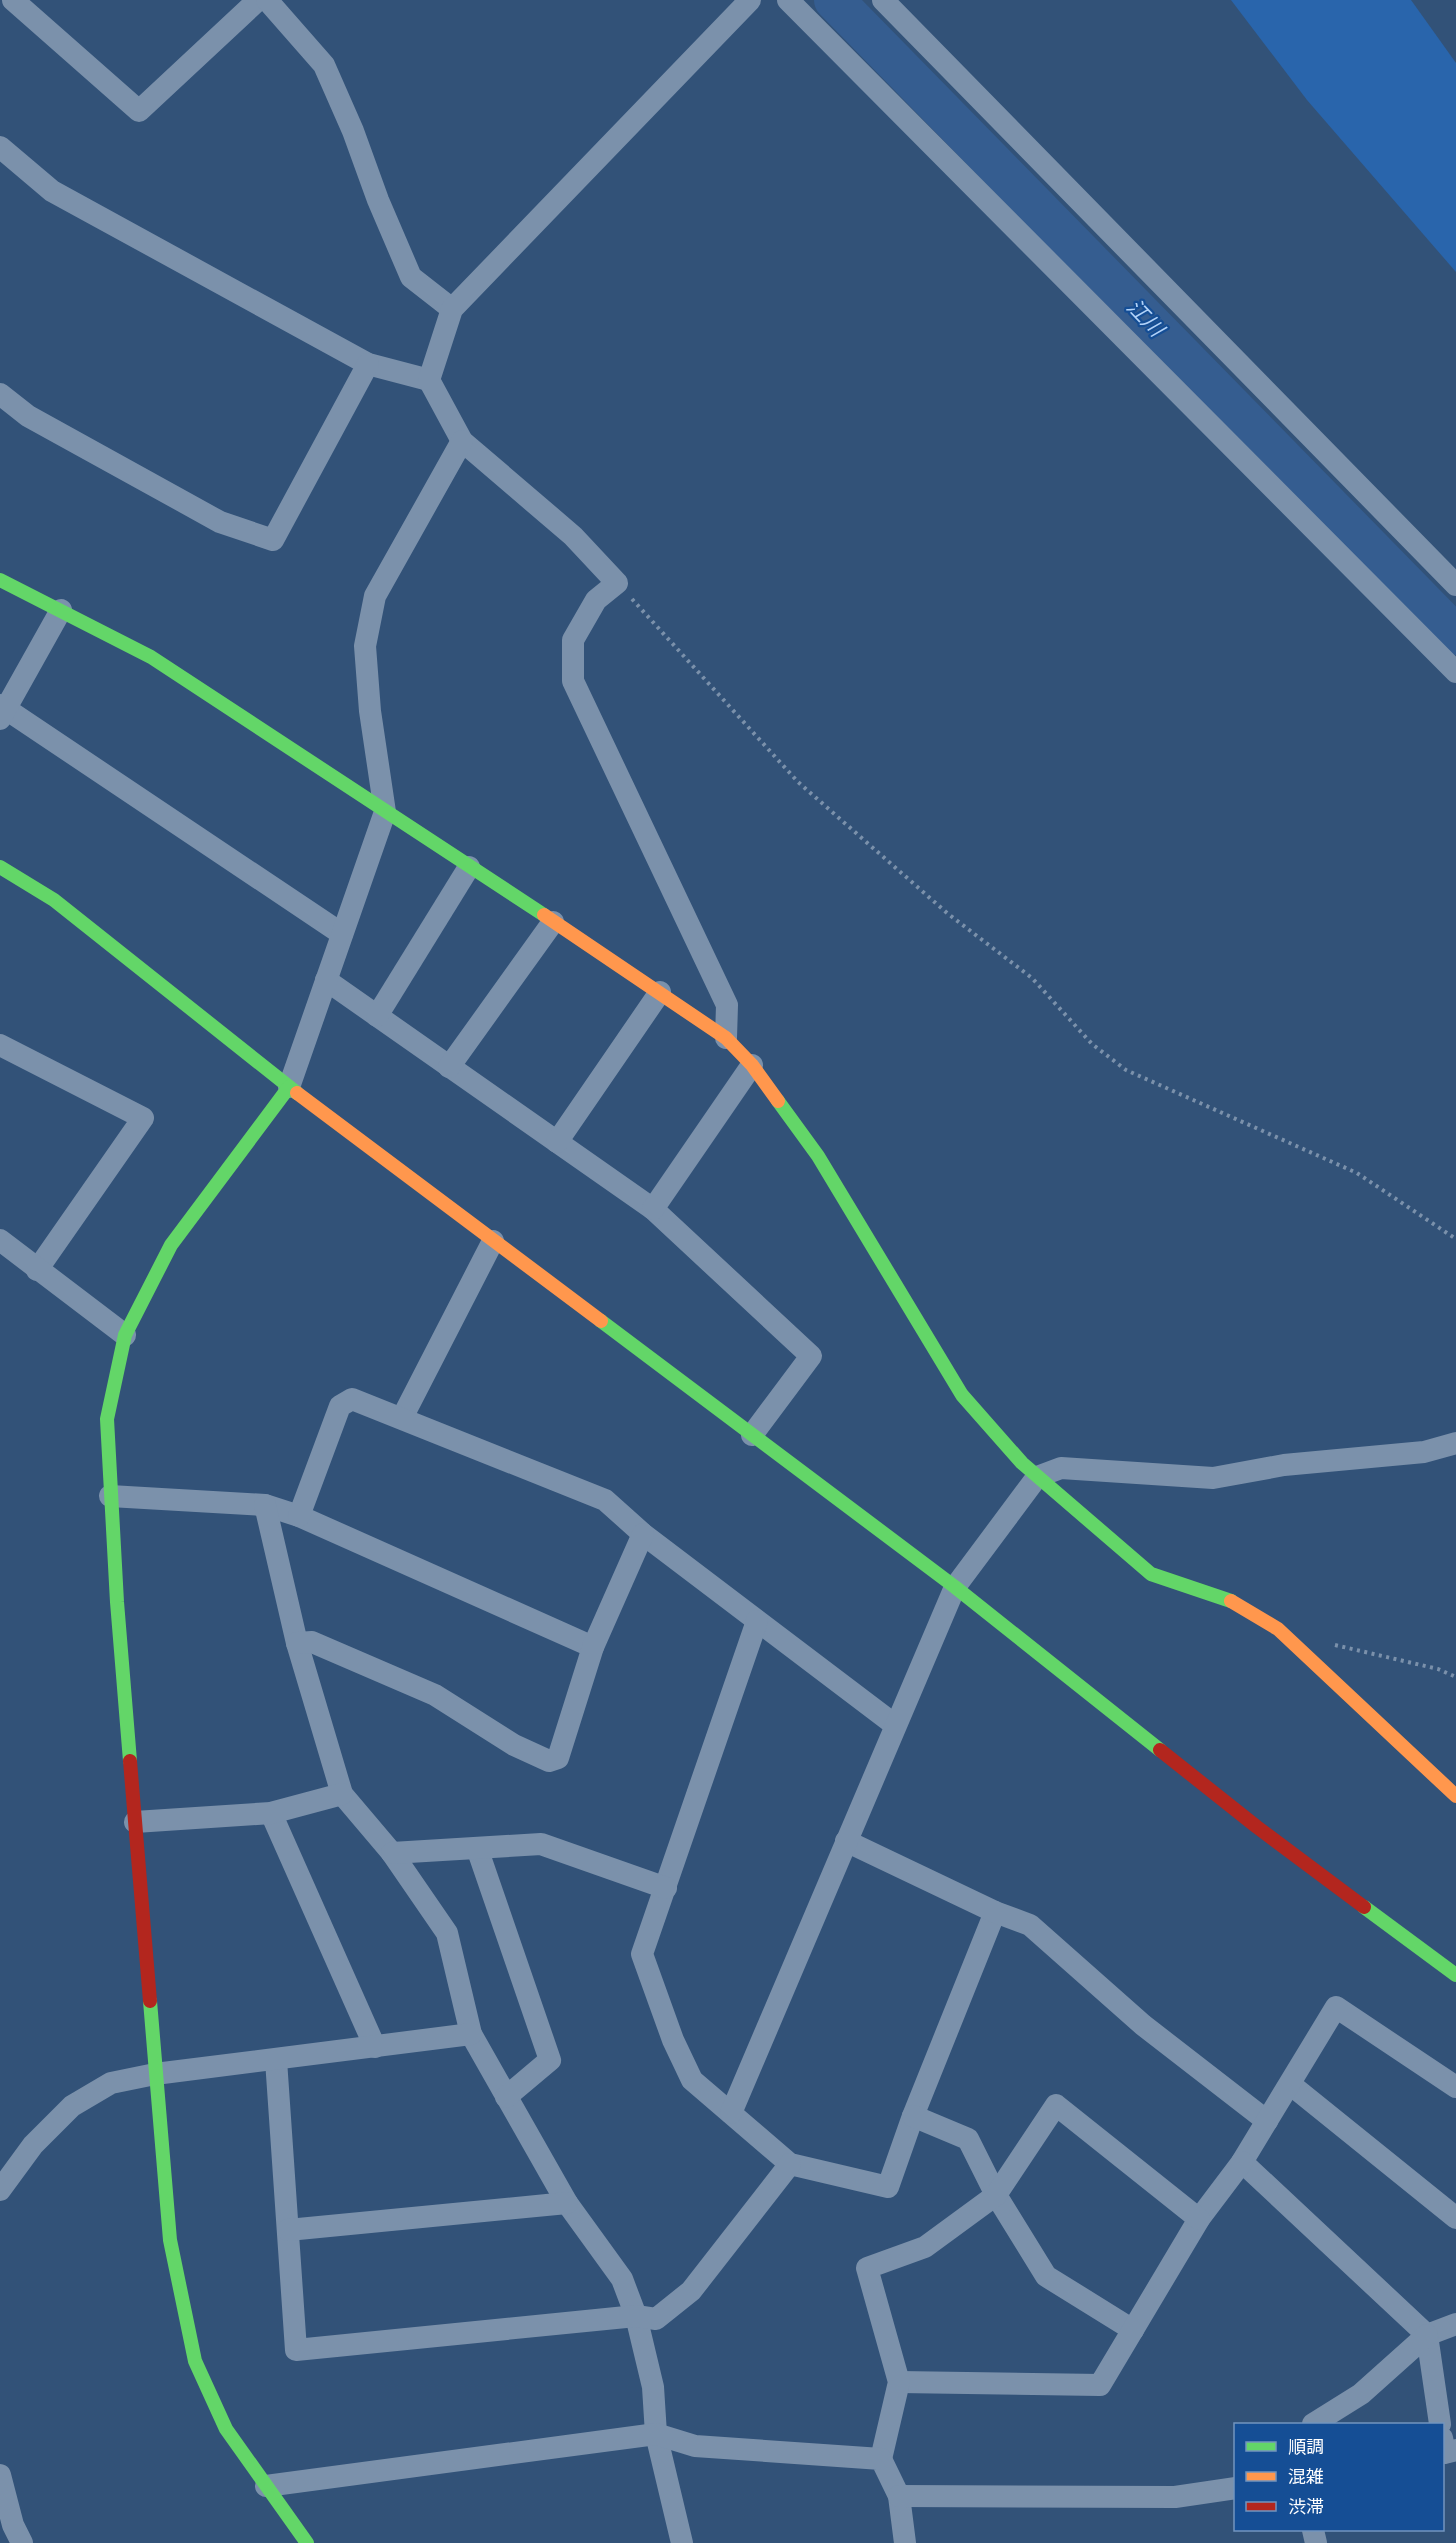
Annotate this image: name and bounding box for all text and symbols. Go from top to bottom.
water label: 江川 [1120,293,1171,344]
legend [1234,2423,1444,2531]
text: 順調 [1288,2435,1324,2459]
text: 混雑 [1288,2465,1324,2489]
text: 渋滞 [1288,2495,1324,2519]

